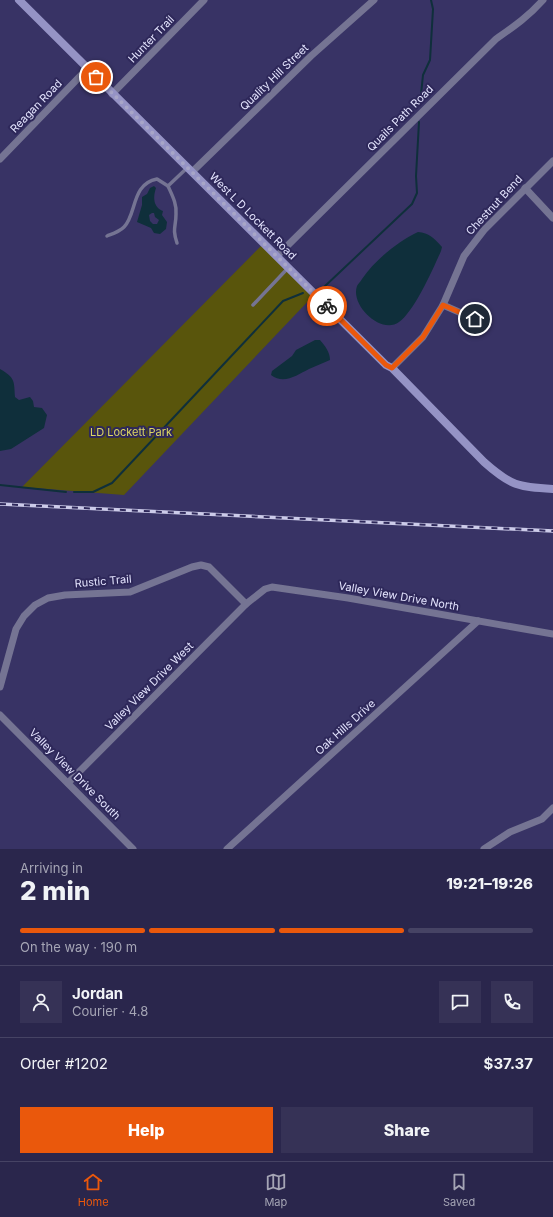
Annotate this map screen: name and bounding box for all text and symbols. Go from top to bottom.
street label: Hunter Trail [125,12,177,66]
street label: Quality Hill Street [237,40,311,113]
pin [79,60,113,94]
icon: bag [85,66,107,88]
street label: Reagan Road [7,76,65,136]
street label: Quails Path Road [364,82,436,154]
street label: West L D Lockett Road [207,170,299,262]
street label: Chestnut Bend [463,172,525,238]
courier [307,286,347,326]
icon: bike [316,295,338,317]
pin [458,302,492,336]
icon: home [464,308,486,330]
park label: LD Lockett Park [90,425,172,439]
street label: Rustic Trail [74,572,132,590]
street label: Valley View Drive North [338,578,460,614]
street label: Valley View Drive West [102,639,196,733]
street label: Oak Hills Drive [312,696,378,758]
street label: Valley View Drive South [26,725,124,823]
text: Arriving in [20,860,83,876]
text: 19:21–19:26 [446,874,533,893]
text: 2 min [20,875,90,906]
text: On the way · 190 m [20,939,137,955]
button: person [20,981,62,1023]
button: chat [439,981,481,1023]
button: phone [491,981,533,1023]
text: Jordan [72,984,123,1003]
text: Courier · 4.8 [72,1003,148,1019]
text: Order #1202 [20,1054,108,1073]
text: $37.37 [484,1054,533,1073]
button: Help [20,1107,273,1153]
button: Share [281,1107,533,1153]
tab: Home [78,1171,109,1209]
tab: Map [264,1171,287,1209]
tab: Saved [443,1171,475,1209]

